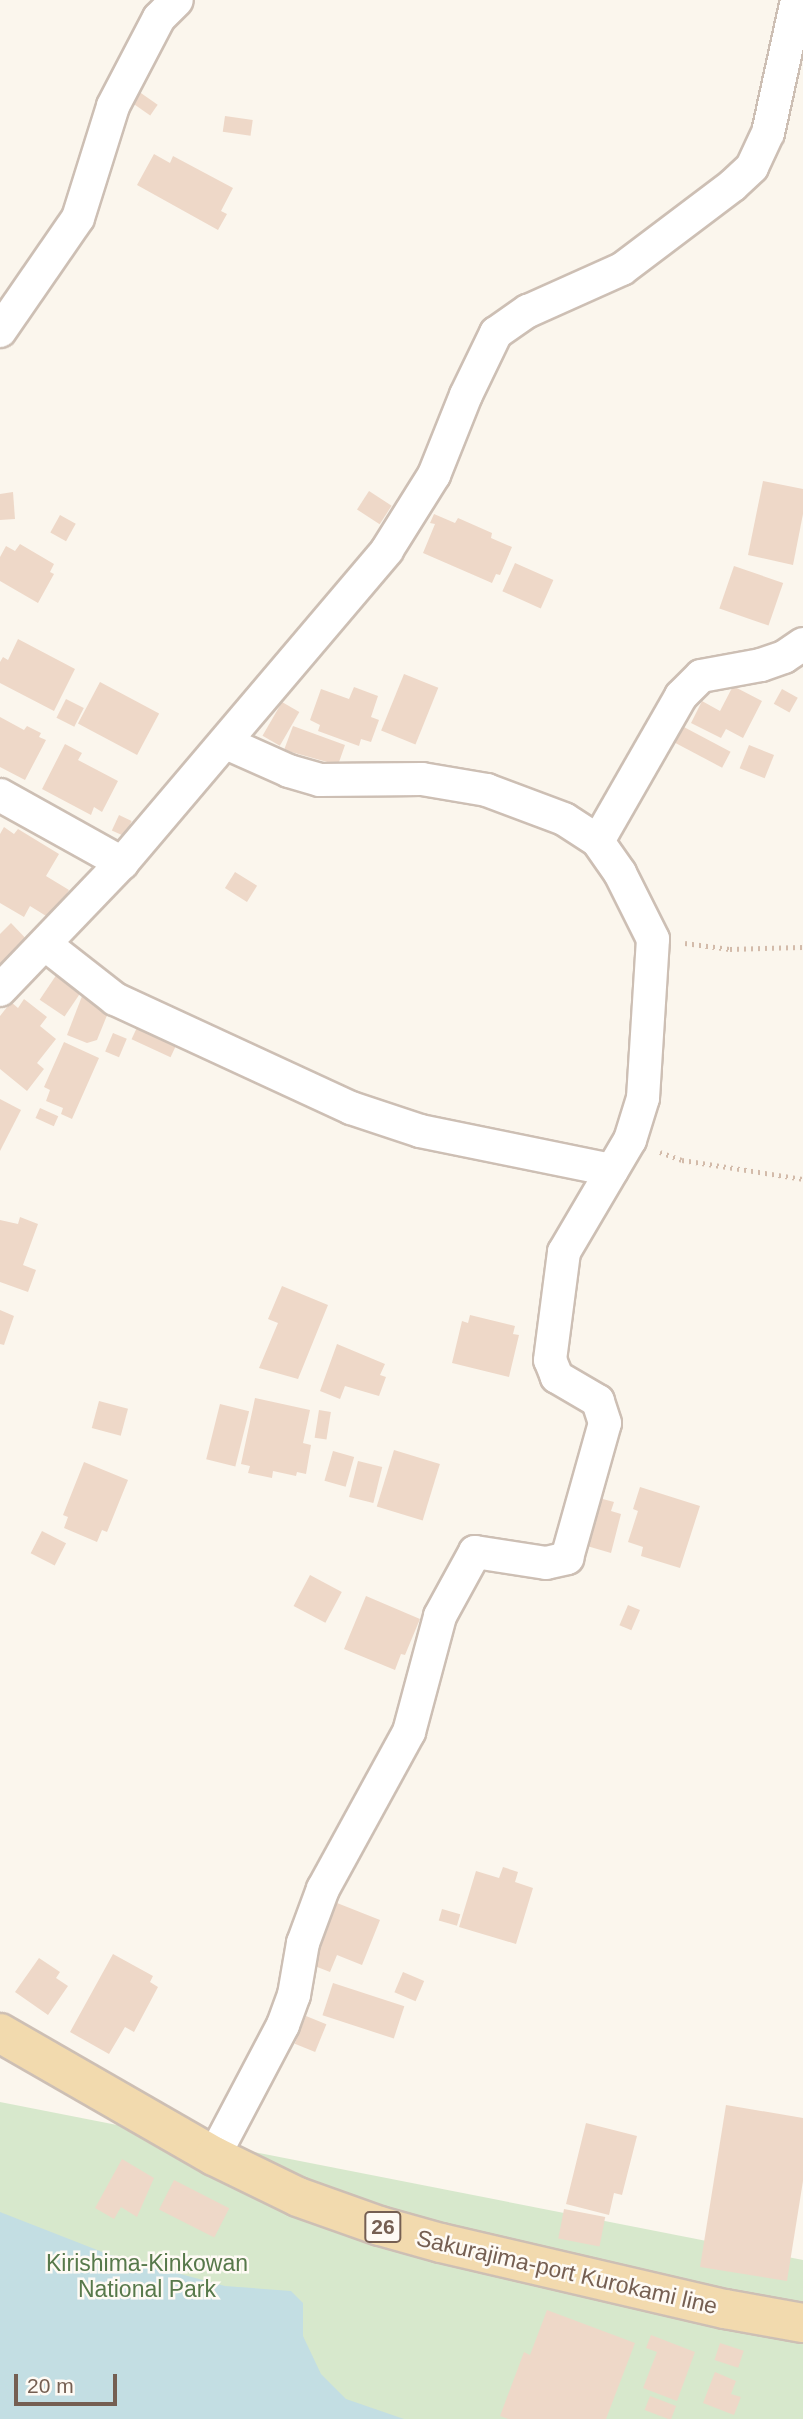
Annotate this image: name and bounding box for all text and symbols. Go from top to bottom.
road number: 26 [364,2210,402,2244]
street label: Sakurajima-port Kurokami line [414,2224,720,2320]
park label: Kirishima-Kinkowan National Park [46,2249,248,2303]
scale bar [18,2360,121,2404]
text: 20 m [27,2374,74,2397]

